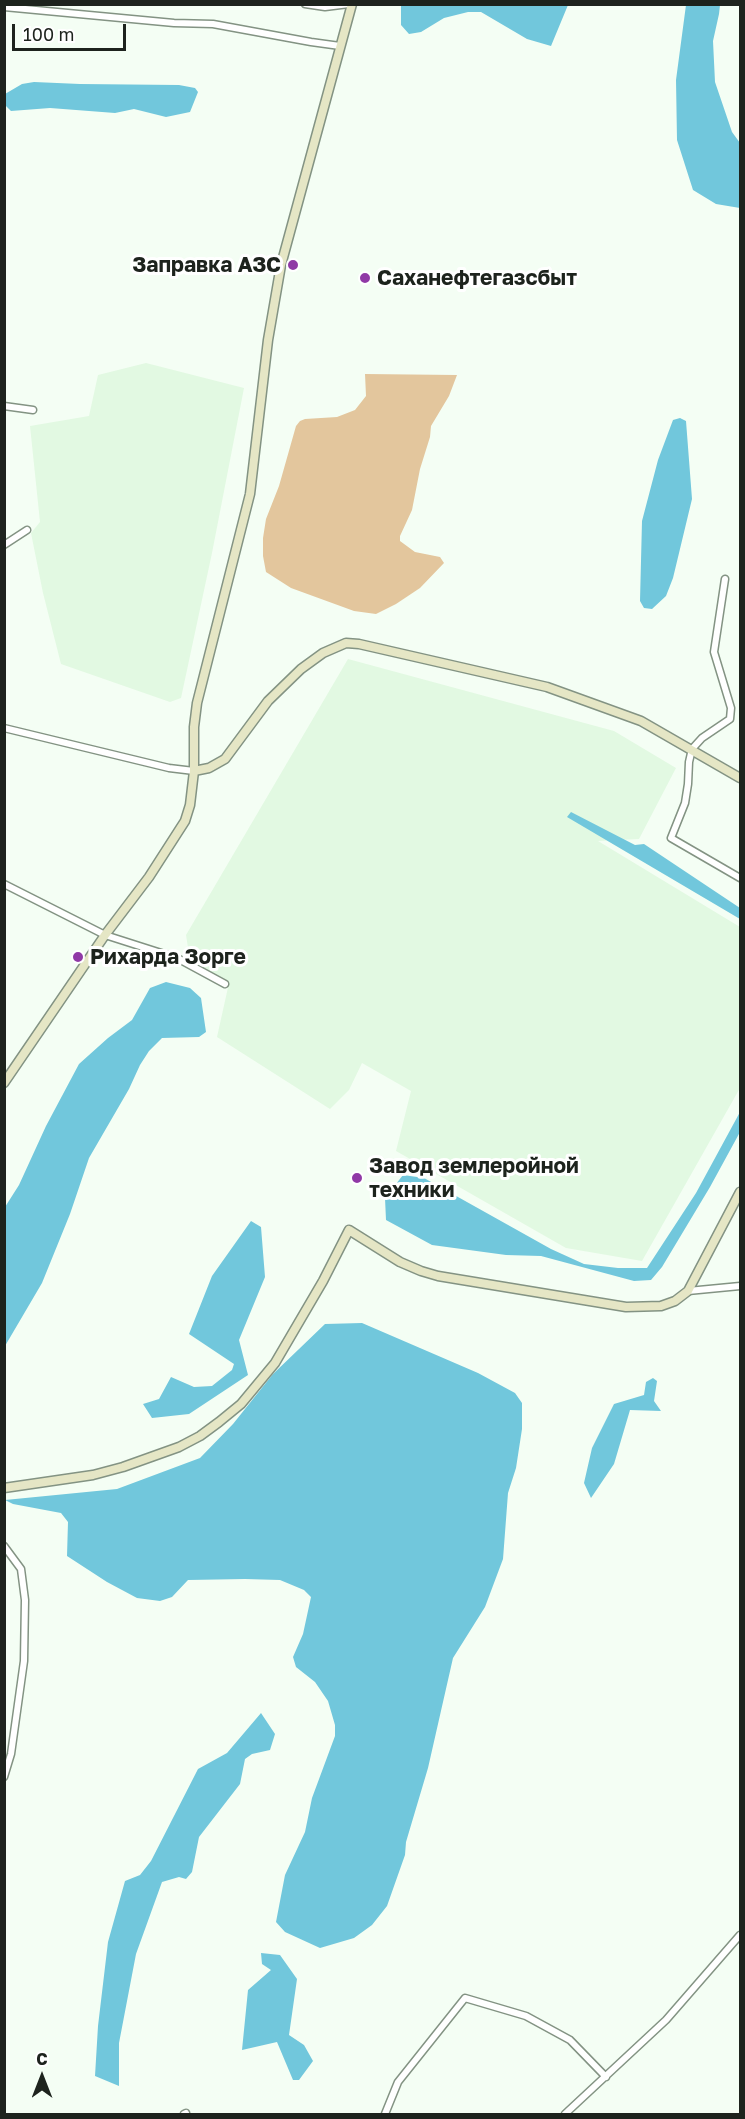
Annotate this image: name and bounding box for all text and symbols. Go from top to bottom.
scale bar [15,12,129,50]
text: 100 m [23,23,74,45]
place label: Заправка АЗС [132,252,281,278]
marker: Заправка АЗС [286,258,300,272]
place label: Саханефтегазсбыт [377,265,577,291]
marker: Саханефтегазсбыт [358,271,372,285]
place label: Рихарда Зорге [90,944,246,970]
marker: Рихарда Зорге [71,950,85,964]
place label: Завод землеройной техники [369,1153,579,1203]
marker: Завод землеройной техники [350,1171,364,1185]
north arrow [12,2047,72,2107]
text: С [36,2049,48,2069]

